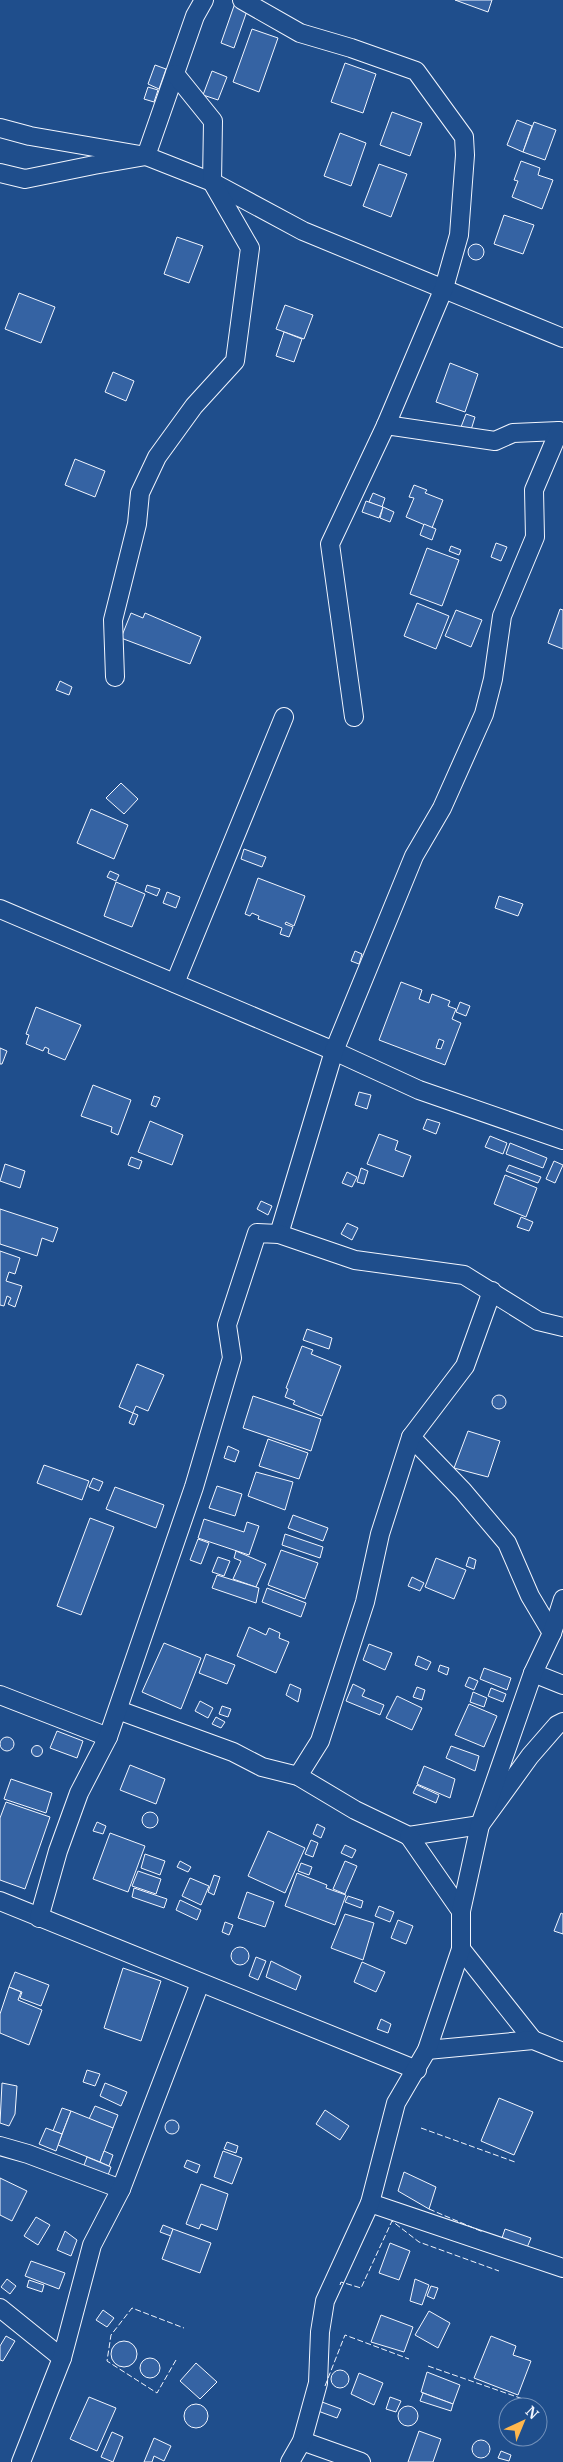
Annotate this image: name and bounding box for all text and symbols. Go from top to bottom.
north arrow [498,2397,548,2447]
text: N [522,2402,542,2423]

